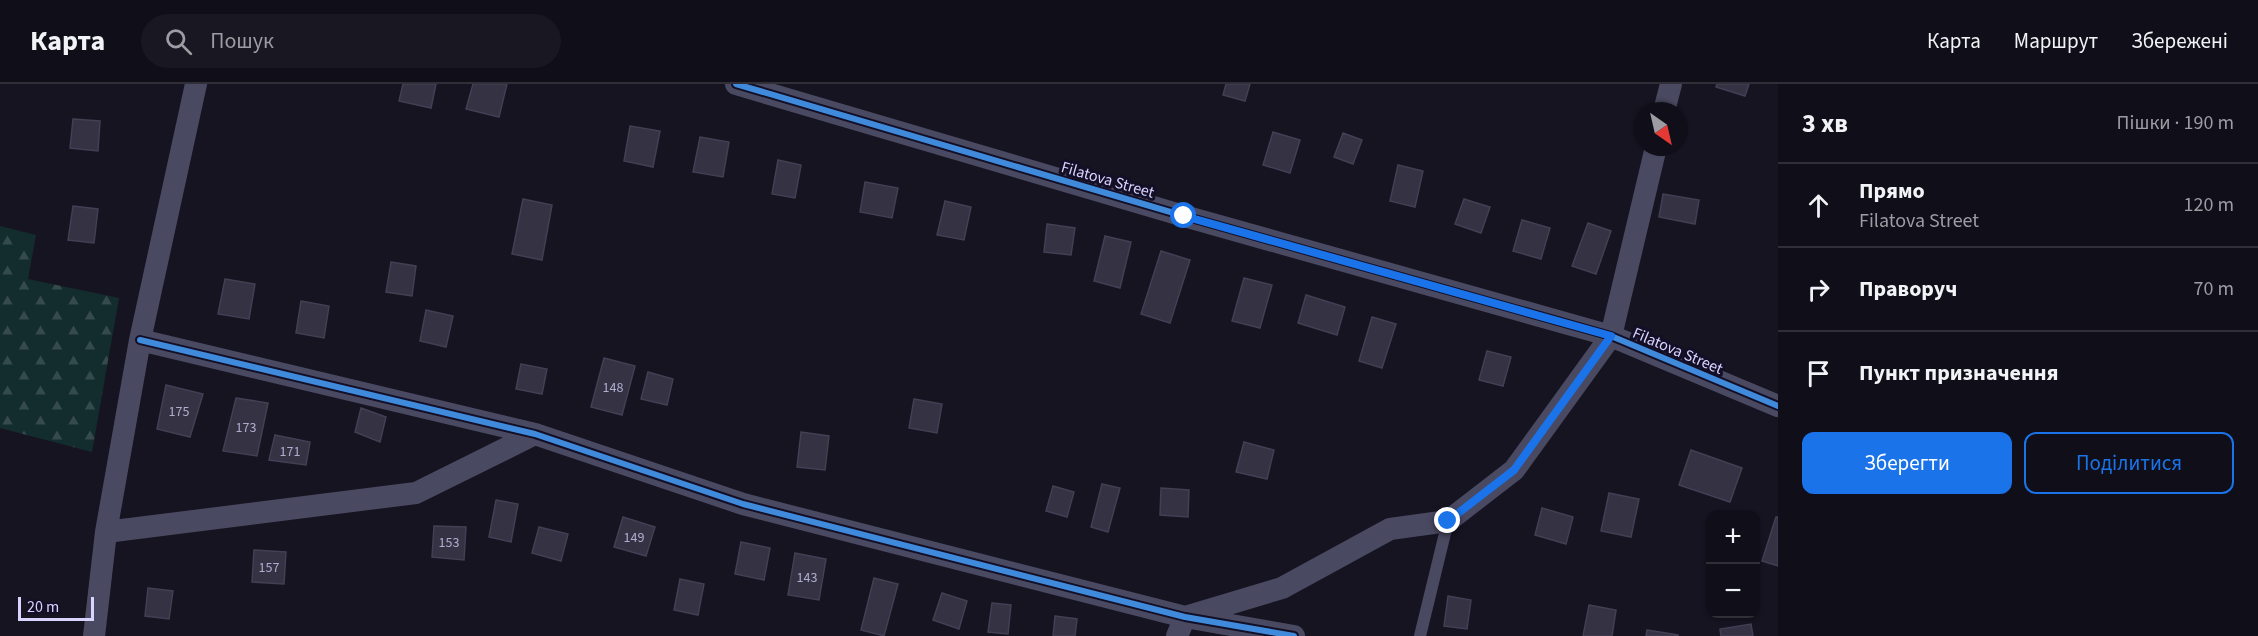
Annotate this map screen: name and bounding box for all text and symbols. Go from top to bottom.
search box [141,14,561,68]
text: Карта [30,21,105,61]
icon: search [162,25,195,58]
text: Пошук [210,25,274,57]
text: Карта [1927,26,1981,56]
text: Маршрут [2014,26,2098,56]
text: Збережені [2131,26,2228,56]
north arrow [1634,102,1688,156]
text: 3 хв [1802,105,1848,142]
text: Пішки · 190 m [2117,109,2234,137]
street label: Filatova Street [1059,156,1157,204]
text: Прямо [1859,175,1925,207]
icon: ahead [1802,189,1835,222]
text: 120 m [2184,191,2234,219]
route start [1170,202,1196,228]
text: Filatova Street [1859,207,1979,235]
icon: right [1802,273,1835,306]
text: Праворуч [1859,273,1957,305]
text: 70 m [2194,275,2234,303]
street label: Filatova Street [1629,322,1727,380]
icon: arrive [1802,357,1835,390]
text: Пункт призначення [1859,357,2059,389]
house number: 148 [603,378,623,398]
house number: 175 [169,402,189,422]
house number: 173 [236,418,256,438]
button: Зберегти [1802,432,2012,494]
button: Поділитися [2024,432,2234,494]
house number: 171 [280,442,300,462]
route end [1434,507,1460,533]
map controls [1706,510,1760,618]
button: + [1706,510,1760,564]
house number: 149 [624,528,644,548]
house number: 153 [439,533,459,553]
house number: 157 [259,558,279,578]
button: − [1706,564,1760,618]
house number: 143 [797,568,817,588]
scale bar [18,594,94,622]
text: 20 m [27,596,59,618]

